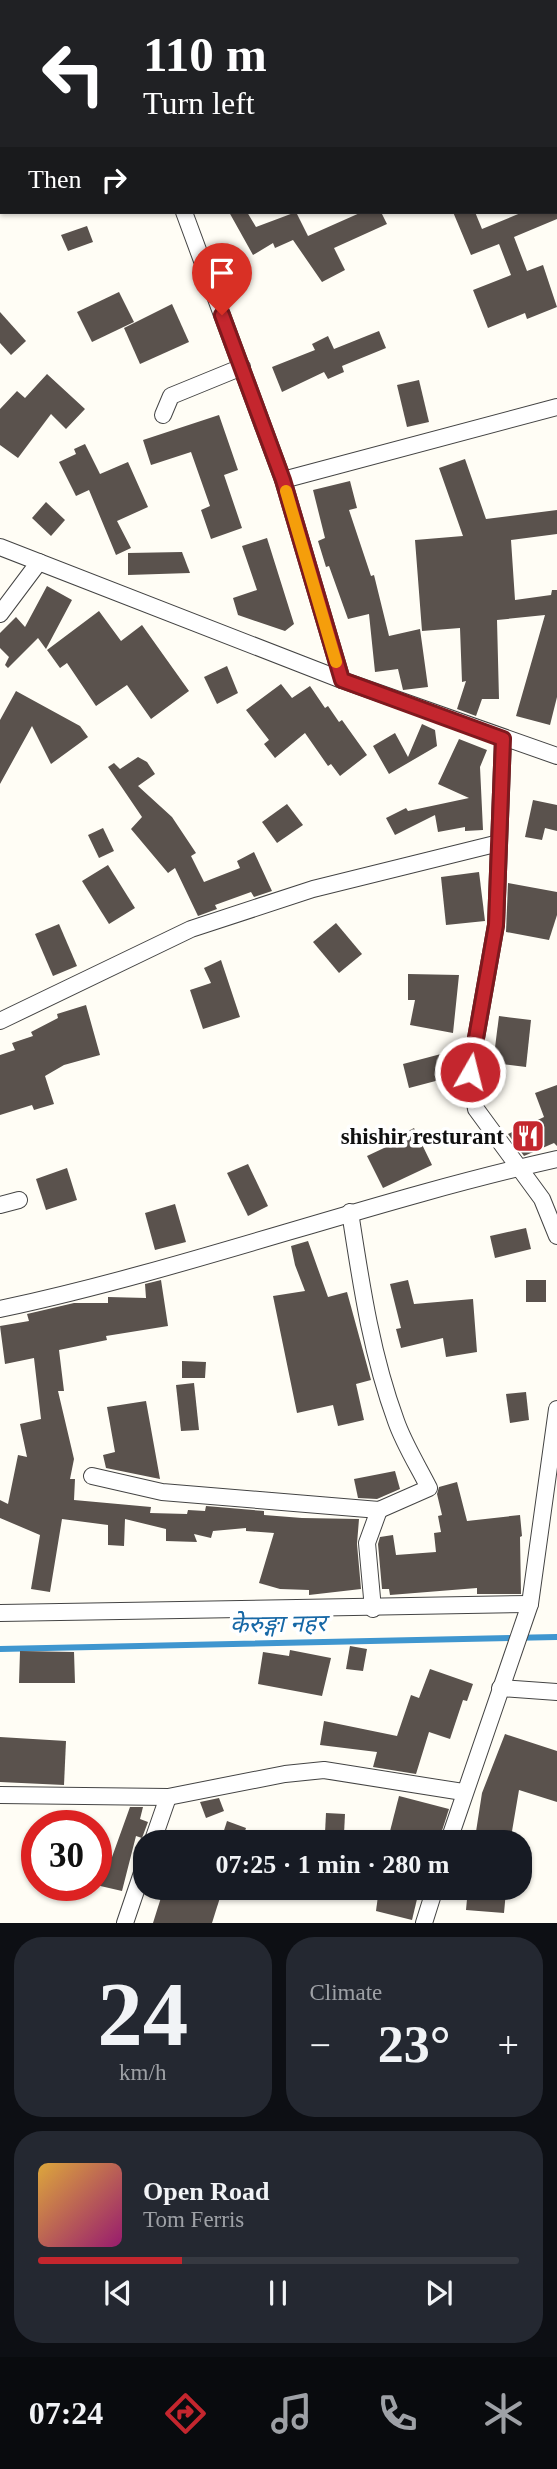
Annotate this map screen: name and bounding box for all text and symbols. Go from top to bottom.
text: 110 m [143,27,267,82]
icon: left [28,28,119,119]
text: Turn left [143,85,255,121]
icon: right [95,161,133,199]
text: Then [28,165,81,194]
pin [192,243,252,315]
icon: arrive [203,254,241,292]
position arrow [433,1035,507,1109]
restaurant icon: shishir resturant [509,1117,547,1155]
place label: shishir resturant [341,1124,504,1149]
water label: केेरुङ्गा नहर [230,1609,330,1638]
speed limit sign: 30 [21,1810,112,1901]
text: 07:25 · 1 min · 280 m [216,1850,450,1879]
text: 24 [97,1964,188,2065]
text: Climate [310,1980,382,2005]
text: 23° [378,2016,451,2073]
text: − [310,2024,331,2066]
text: + [498,2024,519,2066]
text: km/h [119,2060,166,2085]
text: Open Road [143,2177,269,2206]
text: Tom Ferris [143,2207,244,2232]
icon: previous [99,2274,137,2312]
icon: pause [259,2274,297,2312]
icon: next [420,2274,458,2312]
icon: directions [161,2389,210,2438]
icon: music [267,2389,316,2438]
icon: phone [373,2389,422,2438]
icon: climate [479,2389,528,2438]
text: 07:24 [29,2395,103,2431]

